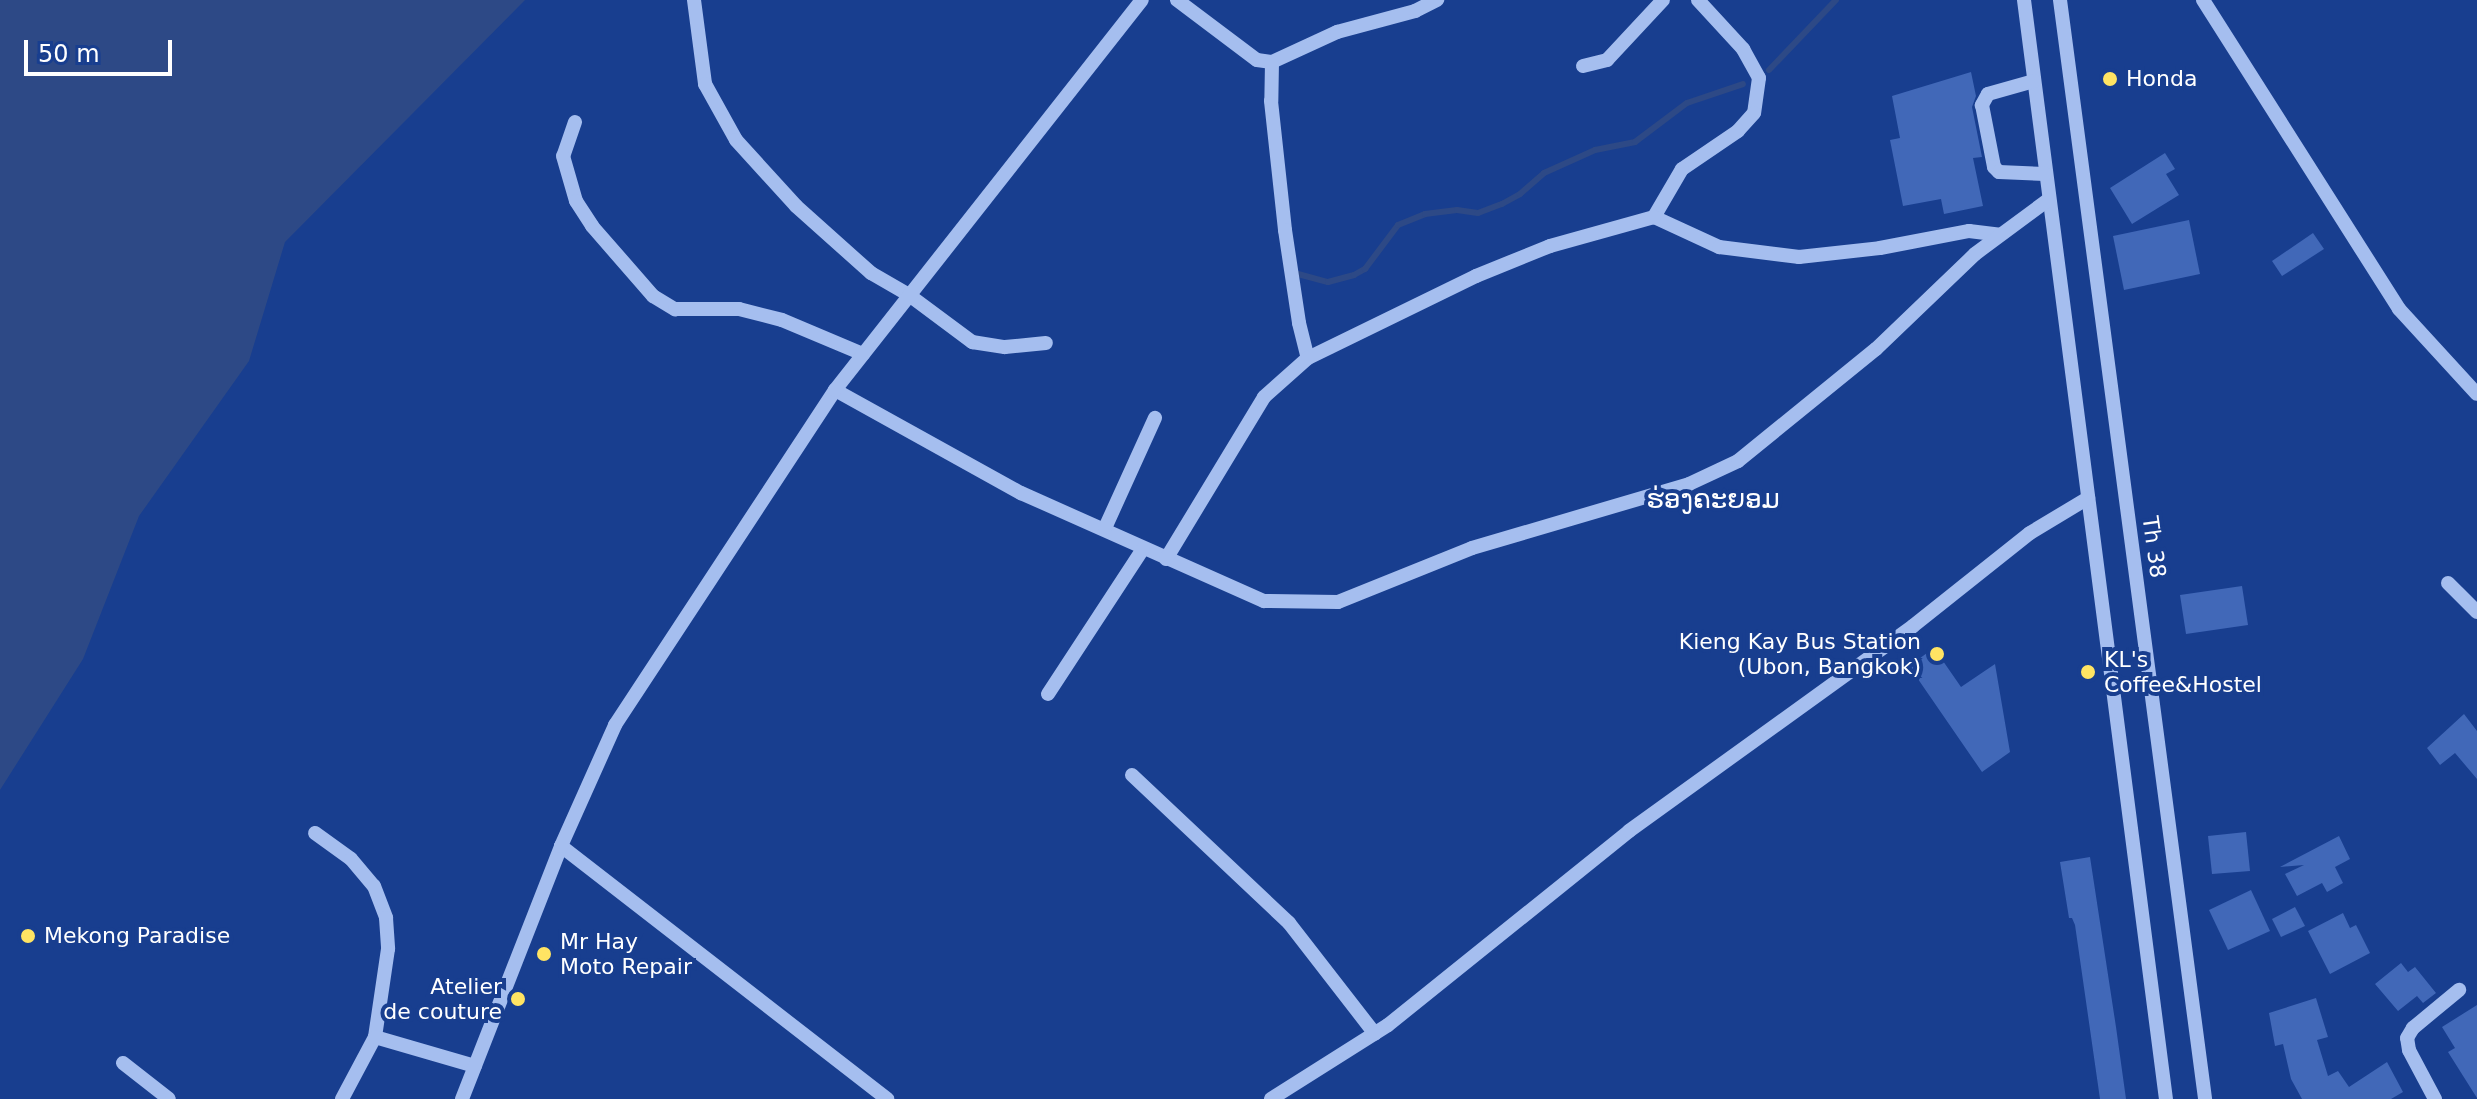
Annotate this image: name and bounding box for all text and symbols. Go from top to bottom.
scale bar [28,24,176,74]
text: 50 m [38,40,100,68]
place label: Honda [2126,66,2197,92]
marker: Honda [2101,70,2119,88]
district label: ຮ່ອງຄະຍອມ [1646,484,1780,516]
street label: Th 38 [2137,514,2171,580]
place label: Kieng Kay Bus Station (Ubon, Bangkok) [1679,628,1921,680]
marker: Kieng Kay Bus Station (Ubon, Bangkok) [1928,645,1946,663]
place label: KL's Coffee&Hostel [2104,646,2262,698]
marker: KL's Coffee&Hostel [2079,663,2097,681]
place label: Mekong Paradise [44,923,230,949]
marker: Mekong Paradise [19,927,37,945]
place label: Mr Hay Moto Repair [560,928,692,980]
marker: Mr Hay Moto Repair [535,945,553,963]
place label: Atelier de couture [383,973,502,1024]
marker: Atelier de couture [509,990,527,1008]

